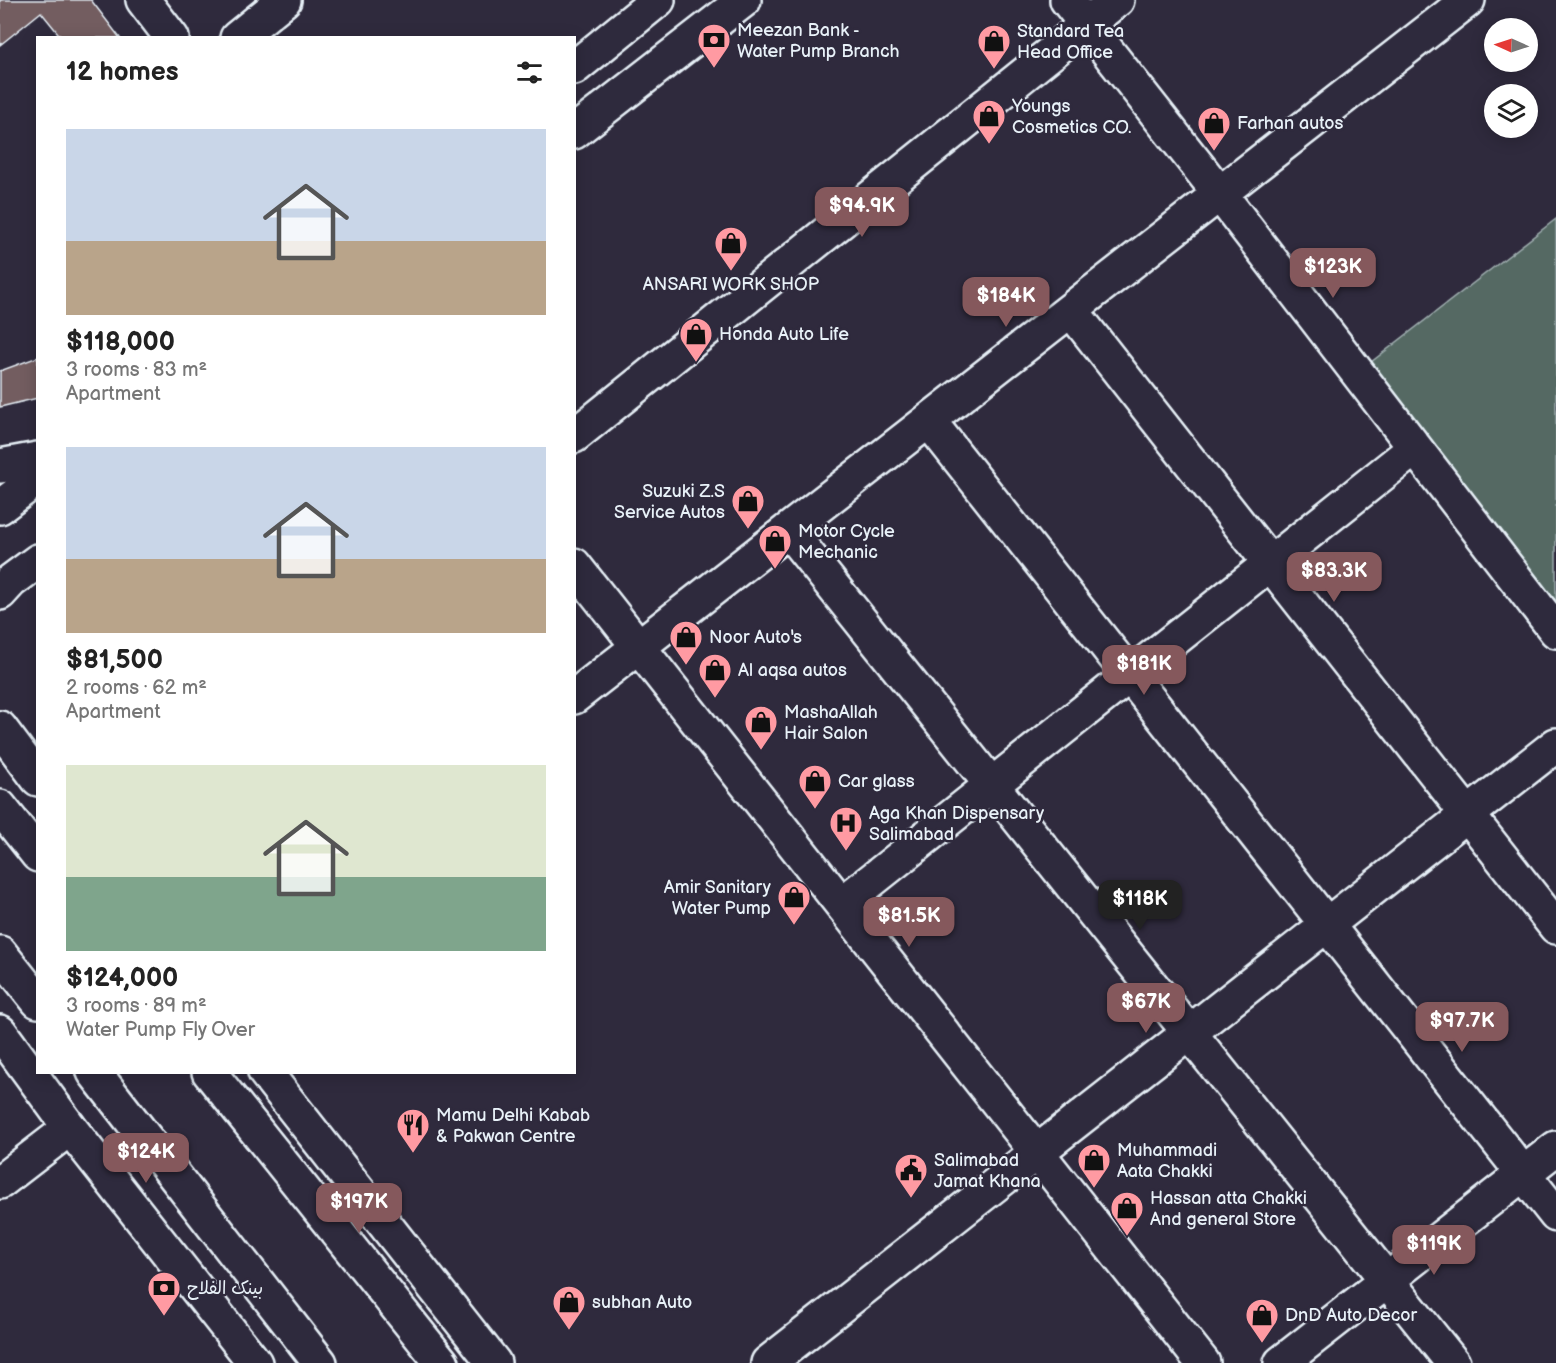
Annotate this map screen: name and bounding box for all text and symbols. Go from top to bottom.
north arrow [1484,18,1538,72]
map controls [1484,18,1538,138]
place label: Meezan Bank - Water Pump Branch [737,20,900,62]
place label: Standard Tea Head Office [1017,21,1124,63]
bank icon: Meezan Bank - Water Pump Branch [696,22,732,69]
shop icon: Standard Tea Head Office [976,23,1012,70]
icon: filters [513,56,546,89]
text: 12 homes [66,57,178,88]
button: layers [1484,84,1538,138]
place label: Youngs Cosmetics CO. [1011,96,1132,138]
shop icon: Youngs Cosmetics CO. [971,98,1007,145]
shop icon: Farhan autos [1196,105,1232,152]
place label: Farhan autos [1237,113,1343,134]
icon: home [252,168,360,276]
pin: $94.9K [813,187,911,238]
text: $94.9K [829,194,895,218]
shop icon: ANSARI WORK SHOP [713,225,749,272]
pin: $123K [1291,248,1375,299]
text: $123K [1304,255,1362,279]
place label: ANSARI WORK SHOP [643,274,820,295]
pin: $184K [964,277,1048,328]
text: $184K [977,284,1036,308]
shop icon: Honda Auto Life [678,316,714,363]
place label: Honda Auto Life [719,324,849,345]
text: $118,000 [66,327,175,358]
text: 3 rooms · 83 m² [66,358,207,382]
text: Apartment [66,382,161,406]
place label: Suzuki Z.S Service Autos [614,481,725,523]
shop icon: Suzuki Z.S Service Autos [730,483,766,530]
icon: home [252,486,360,594]
place label: Motor Cycle Mechanic [798,521,895,563]
shop icon: Motor Cycle Mechanic [757,523,793,570]
pin: $83.3K [1285,552,1383,603]
text: $83.3K [1301,559,1367,583]
shop icon: Noor Auto's [668,619,704,666]
place label: Noor Auto's [709,627,802,648]
text: $81,500 [66,645,163,676]
pin: $181K [1102,645,1186,696]
shop icon: Al aqsa autos [697,652,733,699]
text: $181K [1116,652,1172,676]
place label: Al aqsa autos [738,660,847,681]
text: 2 rooms · 62 m² [66,676,207,700]
text: Apartment [66,700,161,724]
place label: MashaAllah Hair Salon [784,702,878,744]
shop icon: MashaAllah Hair Salon [743,704,779,751]
shop icon: Car glass [797,763,833,810]
place label: Car glass [838,771,915,792]
place label: Aga Khan Dispensary Salimabad [869,803,1045,845]
icon: home [252,804,360,912]
hospital icon: Aga Khan Dispensary Salimabad [828,805,864,852]
place label: Amir Sanitary Water Pump [664,877,772,919]
shop icon: Amir Sanitary Water Pump [776,879,812,926]
pin: $118K [1098,880,1182,931]
text: $118K [1112,887,1168,911]
pin: $81.5K [860,897,958,948]
text: $81.5K [877,904,941,928]
text: $124,000 [66,963,178,994]
pin: $67K [1110,983,1182,1034]
text: $67K [1121,990,1171,1014]
text: 3 rooms · 89 m² [66,994,207,1018]
pin: $97.7K [1413,1002,1511,1053]
text: $97.7K [1430,1009,1494,1033]
text: Water Pump Fly Over [66,1018,255,1042]
place label: Mamu Delhi Kabab & Pakwan Centre [436,1105,590,1147]
restaurant icon: Mamu Delhi Kabab & Pakwan Centre [395,1107,431,1154]
pin: $124K [104,1133,188,1184]
text: $124K [117,1140,175,1164]
place label: Muhammadi Aata Chakki [1117,1140,1217,1182]
shop icon: Muhammadi Aata Chakki [1076,1142,1112,1189]
place label: Salimabad Jamat Khana [934,1150,1041,1192]
public building icon: Salimabad Jamat Khana [893,1152,929,1199]
pin: $197K [317,1183,401,1234]
place label: Hassan atta Chakki And general Store [1150,1188,1307,1230]
text: $197K [330,1190,388,1214]
shop icon: Hassan atta Chakki And general Store [1109,1190,1145,1237]
pin: $119K [1392,1225,1476,1276]
text: $119K [1406,1232,1462,1256]
bank icon: بینک الفلاح [146,1270,182,1317]
place label: بینک الفلاح [187,1278,263,1300]
shop icon: subhan Auto [551,1284,587,1331]
place label: subhan Auto [592,1292,692,1313]
shop icon: DnD Auto Decor [1244,1297,1280,1344]
place label: DnD Auto Decor [1285,1305,1418,1326]

